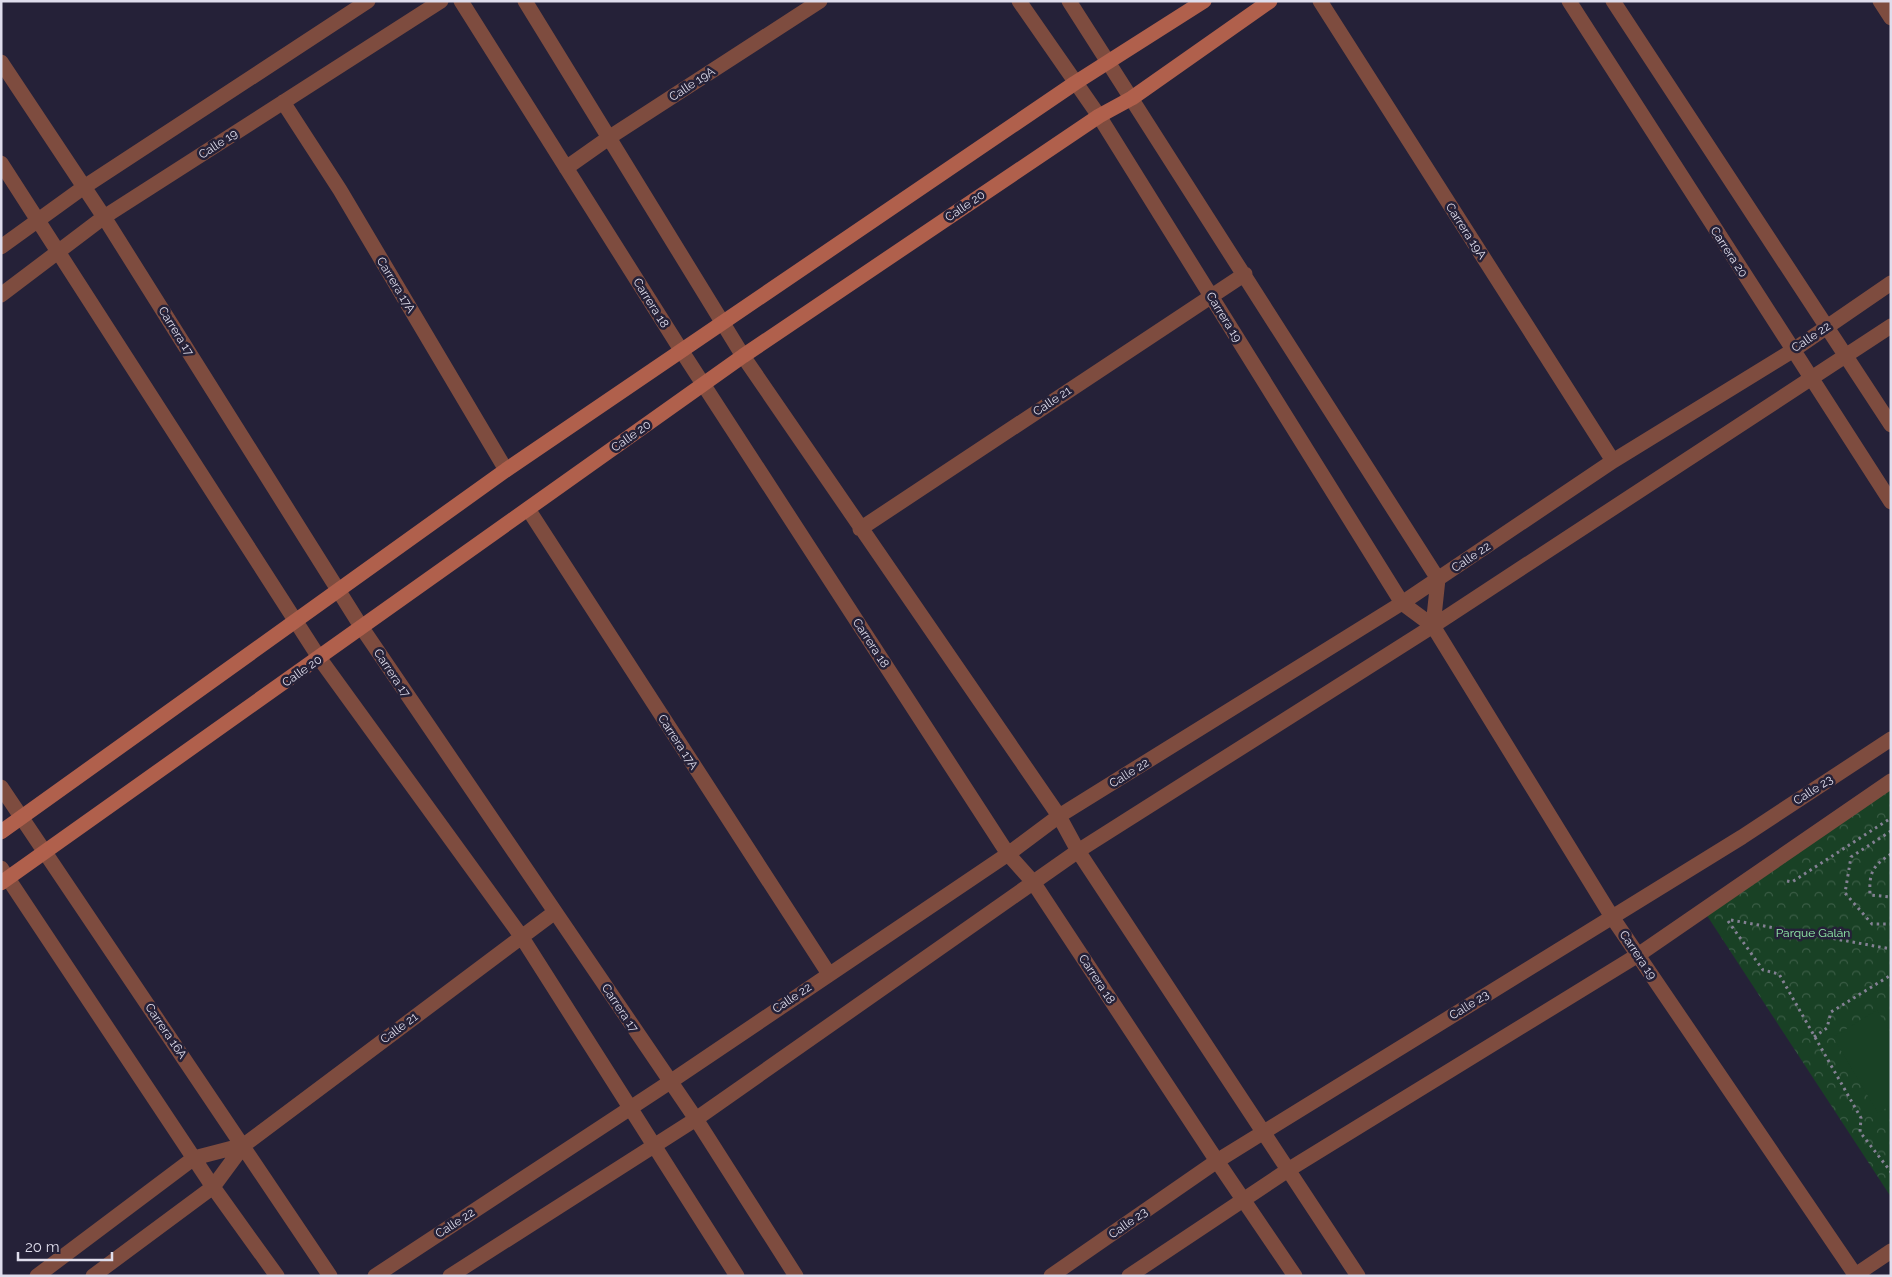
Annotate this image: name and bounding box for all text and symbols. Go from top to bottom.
street label: Calle 19A [667,64,717,104]
street label: Calle 19 [196,126,240,162]
street label: Calle 20 [942,188,988,224]
street label: Carrera 19A [1443,200,1489,262]
street label: Carrera 20 [1707,224,1751,280]
street label: Carrera 17A [374,254,418,316]
street label: Carrera 18 [630,276,672,330]
street label: Carrera 19 [1203,290,1245,344]
street label: Carrera 17 [155,304,197,359]
street label: Calle 22 [1789,319,1833,355]
street label: Calle 21 [1030,383,1074,419]
street label: Calle 20 [609,417,653,455]
street label: Calle 22 [1449,539,1493,575]
street label: Carrera 18 [850,616,892,670]
street label: Carrera 17 [371,646,414,700]
street label: Calle 20 [280,652,324,690]
street label: Carrera 17A [655,712,701,772]
street label: Calle 22 [1107,755,1151,791]
street label: Calle 23 [1791,772,1835,808]
park label: Parque Galán [1776,926,1850,940]
street label: Carrera 19 [1617,928,1659,982]
street label: Carrera 18 [1076,952,1118,1006]
street label: Calle 22 [770,980,814,1016]
street label: Carrera 17 [599,981,642,1035]
street label: Calle 23 [1447,987,1491,1023]
street label: Carrera 16A [142,1000,190,1062]
street label: Calle 21 [378,1010,420,1046]
street label: Calle 22 [433,1205,477,1241]
street label: Calle 23 [1106,1205,1150,1241]
scale bar [18,1230,111,1262]
text: 20 m [25,1238,60,1256]

